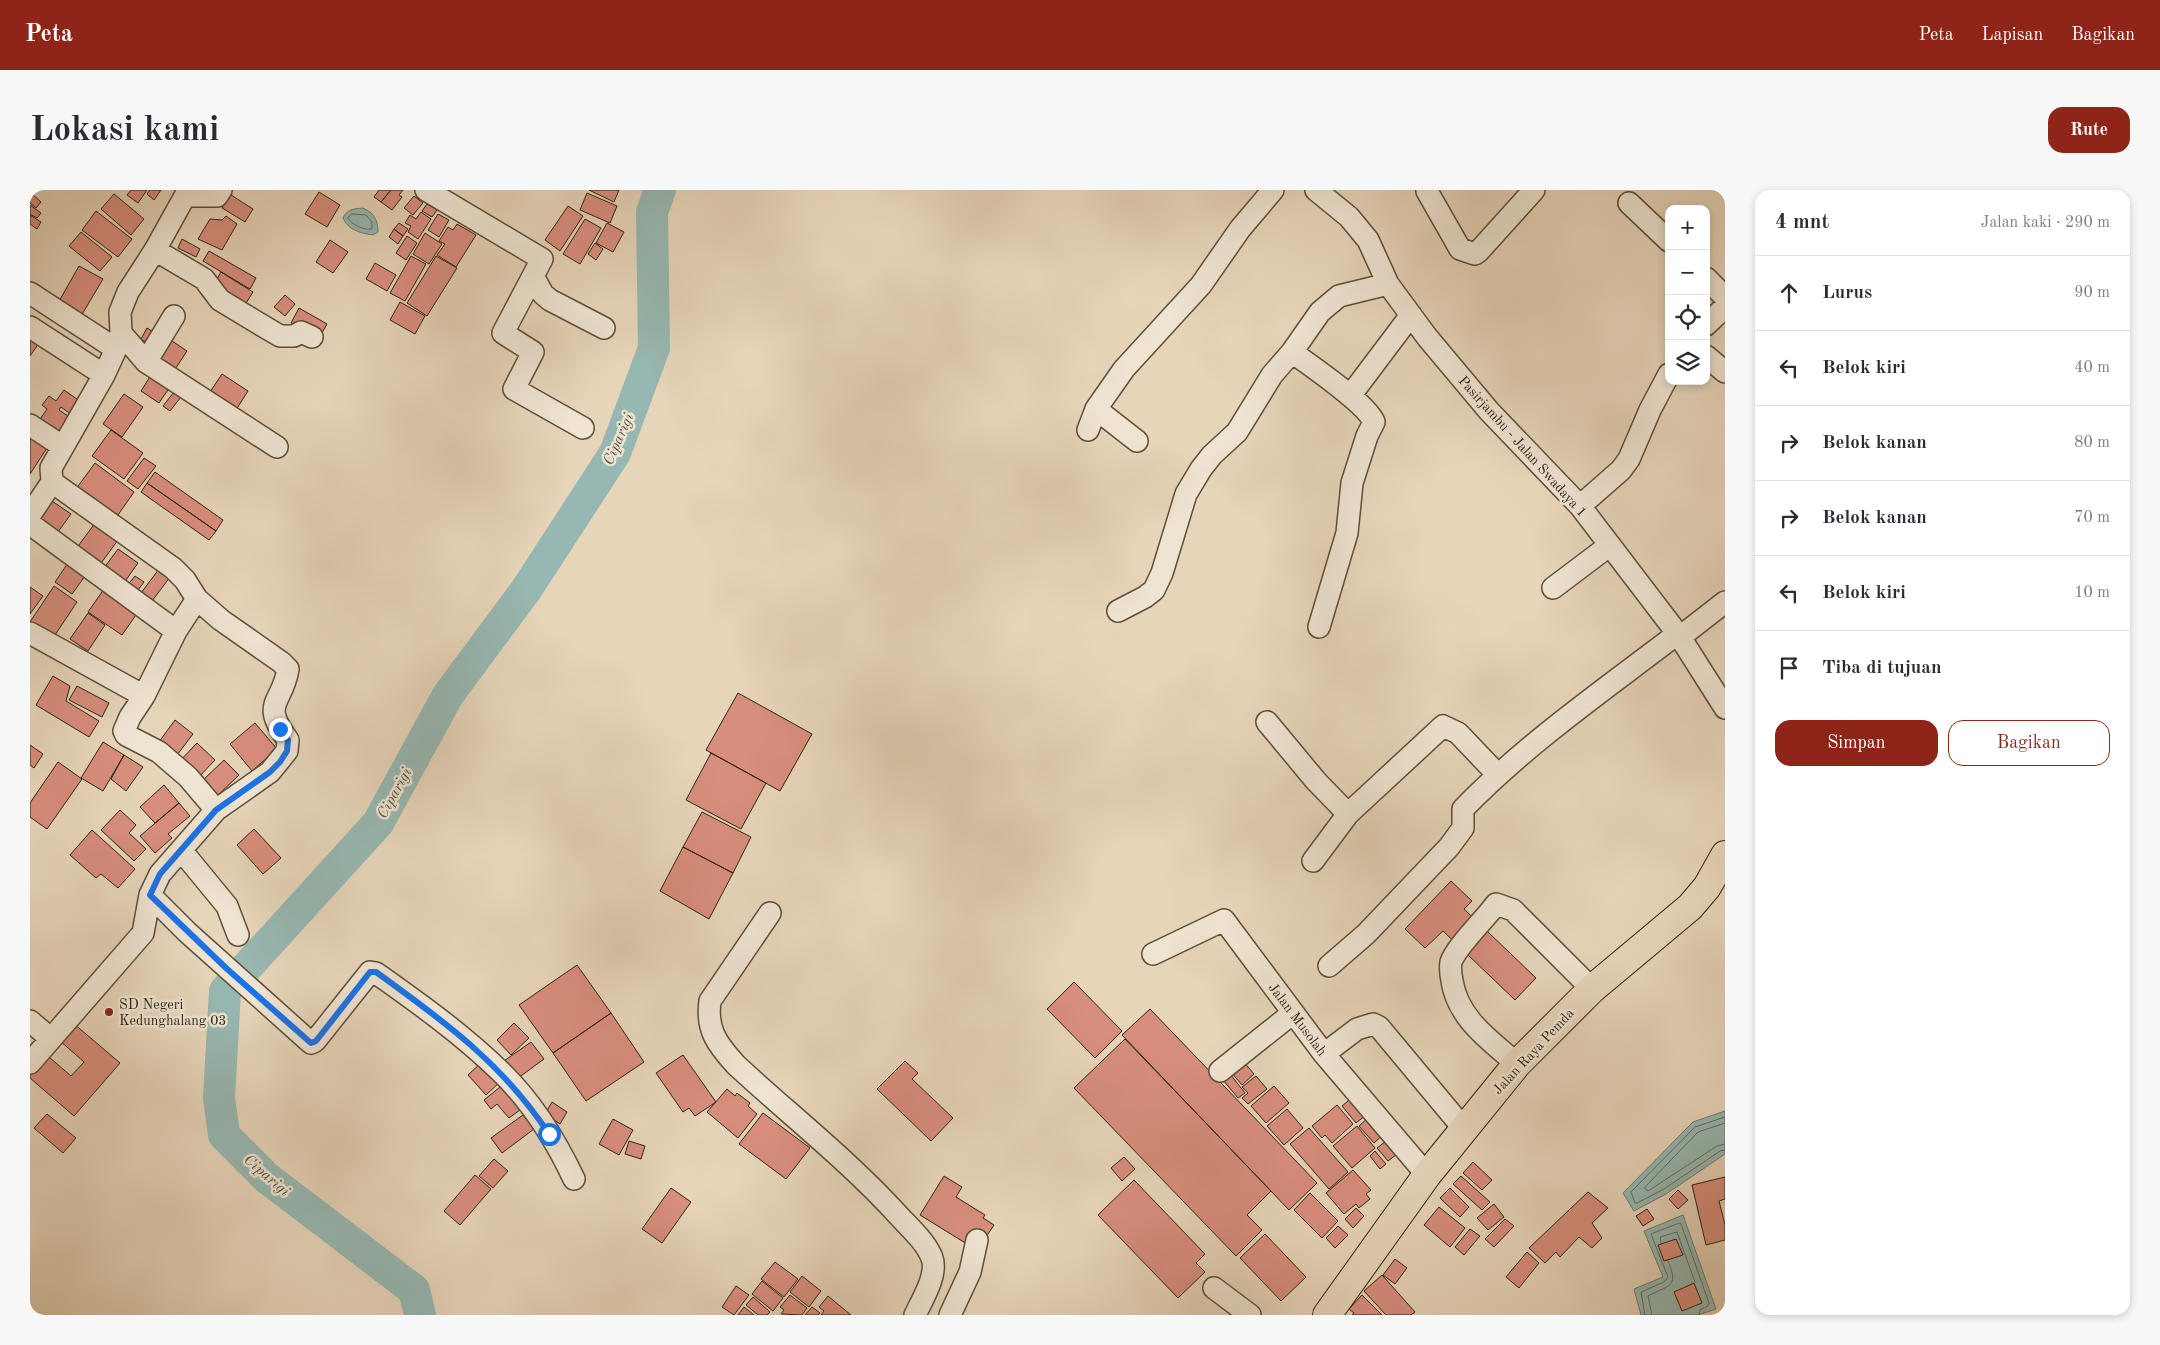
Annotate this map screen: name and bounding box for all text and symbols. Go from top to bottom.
text: Peta [25,23,73,47]
text: Peta [1919,26,1954,44]
text: Lapisan [1982,26,2043,44]
text: Bagikan [2071,26,2135,44]
button: Rute [2048,107,2130,153]
text: Lokasi kami [30,113,219,148]
map controls [1665,205,1710,385]
button: + [1665,205,1710,250]
text: 4 mnt [1775,212,1829,233]
text: Jalan kaki · 290 m [1981,215,2110,231]
button: − [1665,250,1710,295]
icon: ahead [1775,279,1803,307]
text: Lurus [1822,284,1872,303]
text: 90 m [2074,285,2110,301]
button: locate [1665,295,1710,340]
button: layers [1665,340,1710,385]
icon: left [1775,354,1803,382]
text: Belok kiri [1822,359,1906,378]
text: 40 m [2074,360,2110,376]
street label: Pasirjambu - Jalan Swadaya 1 [1455,374,1589,520]
water label: Ciparigi [601,411,637,468]
icon: right [1775,429,1803,457]
text: Belok kanan [1822,434,1927,453]
text: 80 m [2074,435,2110,451]
icon: right [1775,504,1803,532]
text: Belok kanan [1822,509,1927,528]
text: 70 m [2074,510,2110,526]
icon: left [1775,579,1803,607]
text: Belok kiri [1822,584,1906,603]
text: 10 m [2074,585,2110,601]
icon: arrive [1775,654,1803,682]
text: Tiba di tujuan [1822,659,1942,678]
route end [269,718,292,741]
button: Simpan [1775,720,1938,766]
button: Bagikan [1948,720,2110,766]
water label: Ciparigi [375,766,415,821]
street label: Jalan Musolah [1265,981,1329,1059]
place label: SD Negeri Kedunghalang 03 [119,998,226,1028]
marker: SD Negeri Kedunghalang 03 [103,1006,115,1018]
street label: Jalan Raya Pemda [1491,1006,1577,1097]
route start [538,1123,561,1146]
water label: Ciparigi [240,1152,292,1200]

